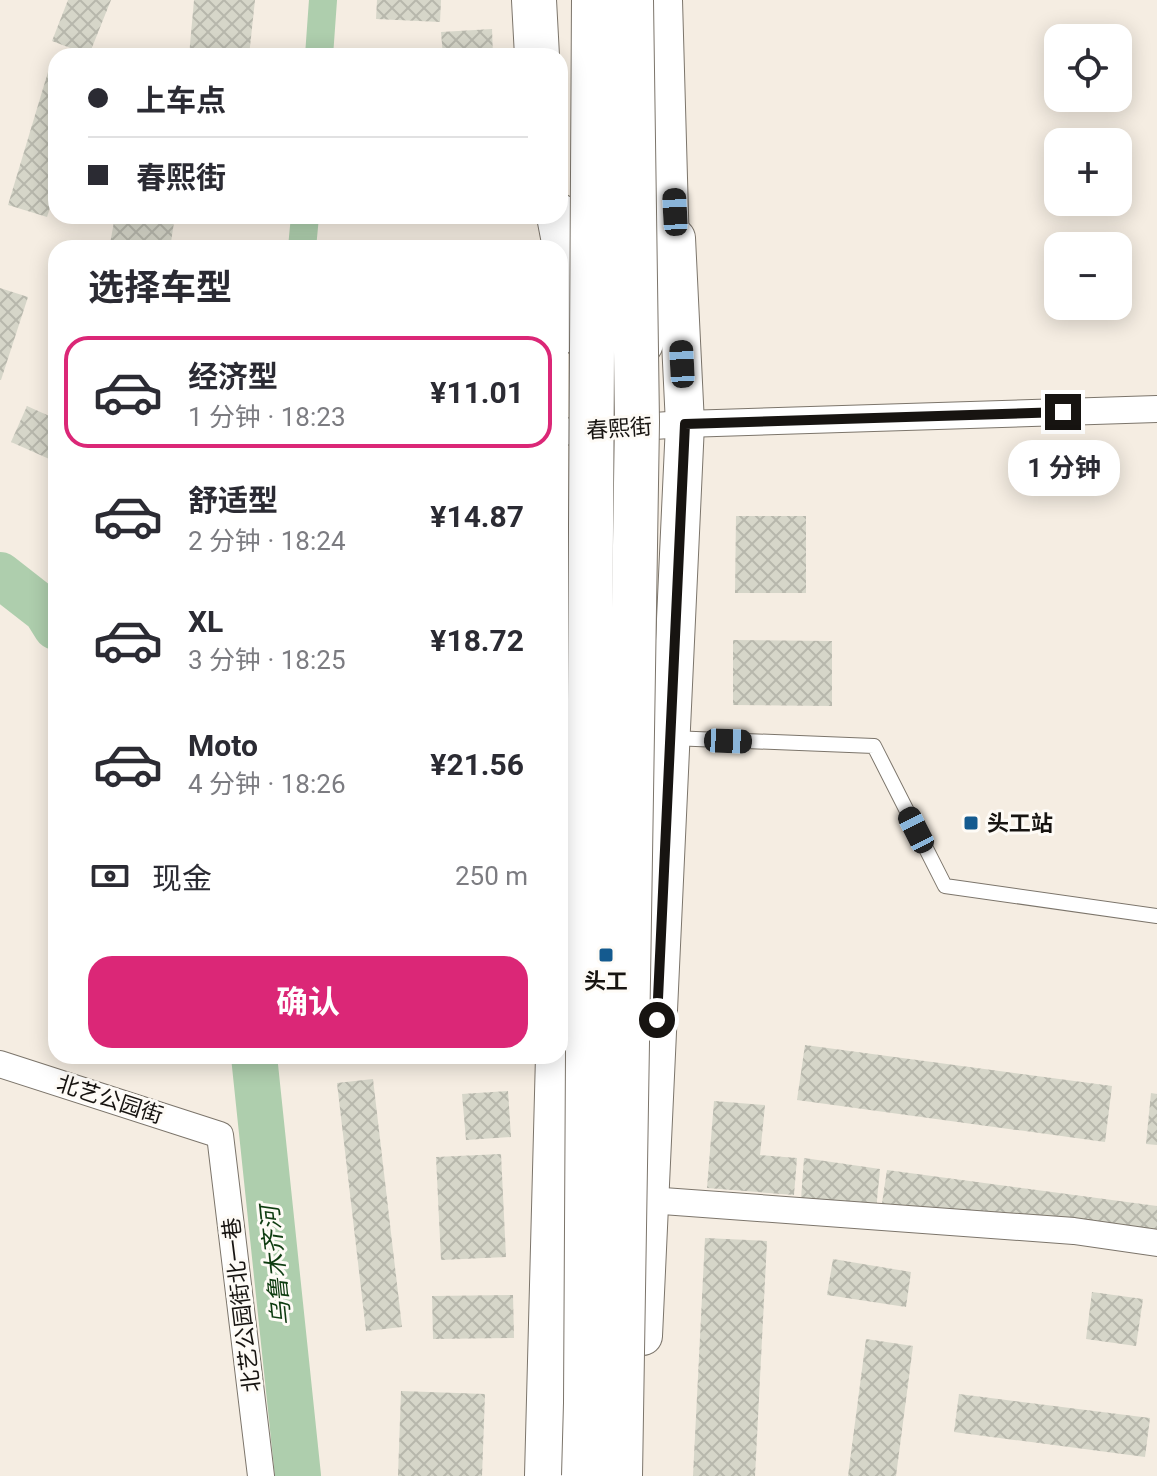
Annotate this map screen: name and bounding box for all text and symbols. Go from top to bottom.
map controls [1044,24,1132,320]
button: locate [1044,24,1132,112]
text: 上车点 [136,83,226,118]
button: + [1044,128,1132,216]
text: 春熙街 [136,160,226,195]
car [662,187,688,237]
button: − [1044,232,1132,320]
text: 选择车型 [88,267,232,309]
car [669,339,695,389]
icon: car [92,356,164,428]
text: 经济型 [188,359,278,394]
text: ¥11.01 [430,375,524,410]
route end [1045,394,1081,430]
text: 1 分钟 · 18:23 [188,402,346,432]
street label: 春熙街 [585,414,653,443]
callout: 1 分钟 [1007,440,1119,496]
text: 1 分钟 [1027,453,1101,483]
icon: car [92,480,164,552]
text: 舒适型 [188,483,278,518]
text: ¥14.87 [430,499,524,534]
text: 2 分钟 · 18:24 [188,526,346,556]
icon: car [92,604,164,676]
text: XL [188,604,223,639]
text: ¥18.72 [430,623,524,658]
text: 3 分钟 · 18:25 [188,645,346,675]
icon: car [92,728,164,800]
text: Moto [188,728,258,763]
car [704,728,752,754]
text: ¥21.56 [430,747,524,782]
text: 4 分钟 · 18:26 [188,769,346,799]
car [894,803,938,857]
place label: 头工站 [987,811,1053,836]
marker: 头工站 [962,814,980,832]
icon: cash [88,854,132,898]
text: 现金 [152,861,212,896]
text: 250 m [455,861,528,891]
marker: 头工 [597,946,615,964]
button: 确认 [88,956,528,1048]
place label: 头工 [584,969,628,994]
route start [639,1002,675,1038]
street label: 北艺公园街 [54,1071,166,1128]
water label: 乌鲁木齐河 [255,1201,296,1327]
street label: 北艺公园街北一巷 [218,1216,265,1394]

